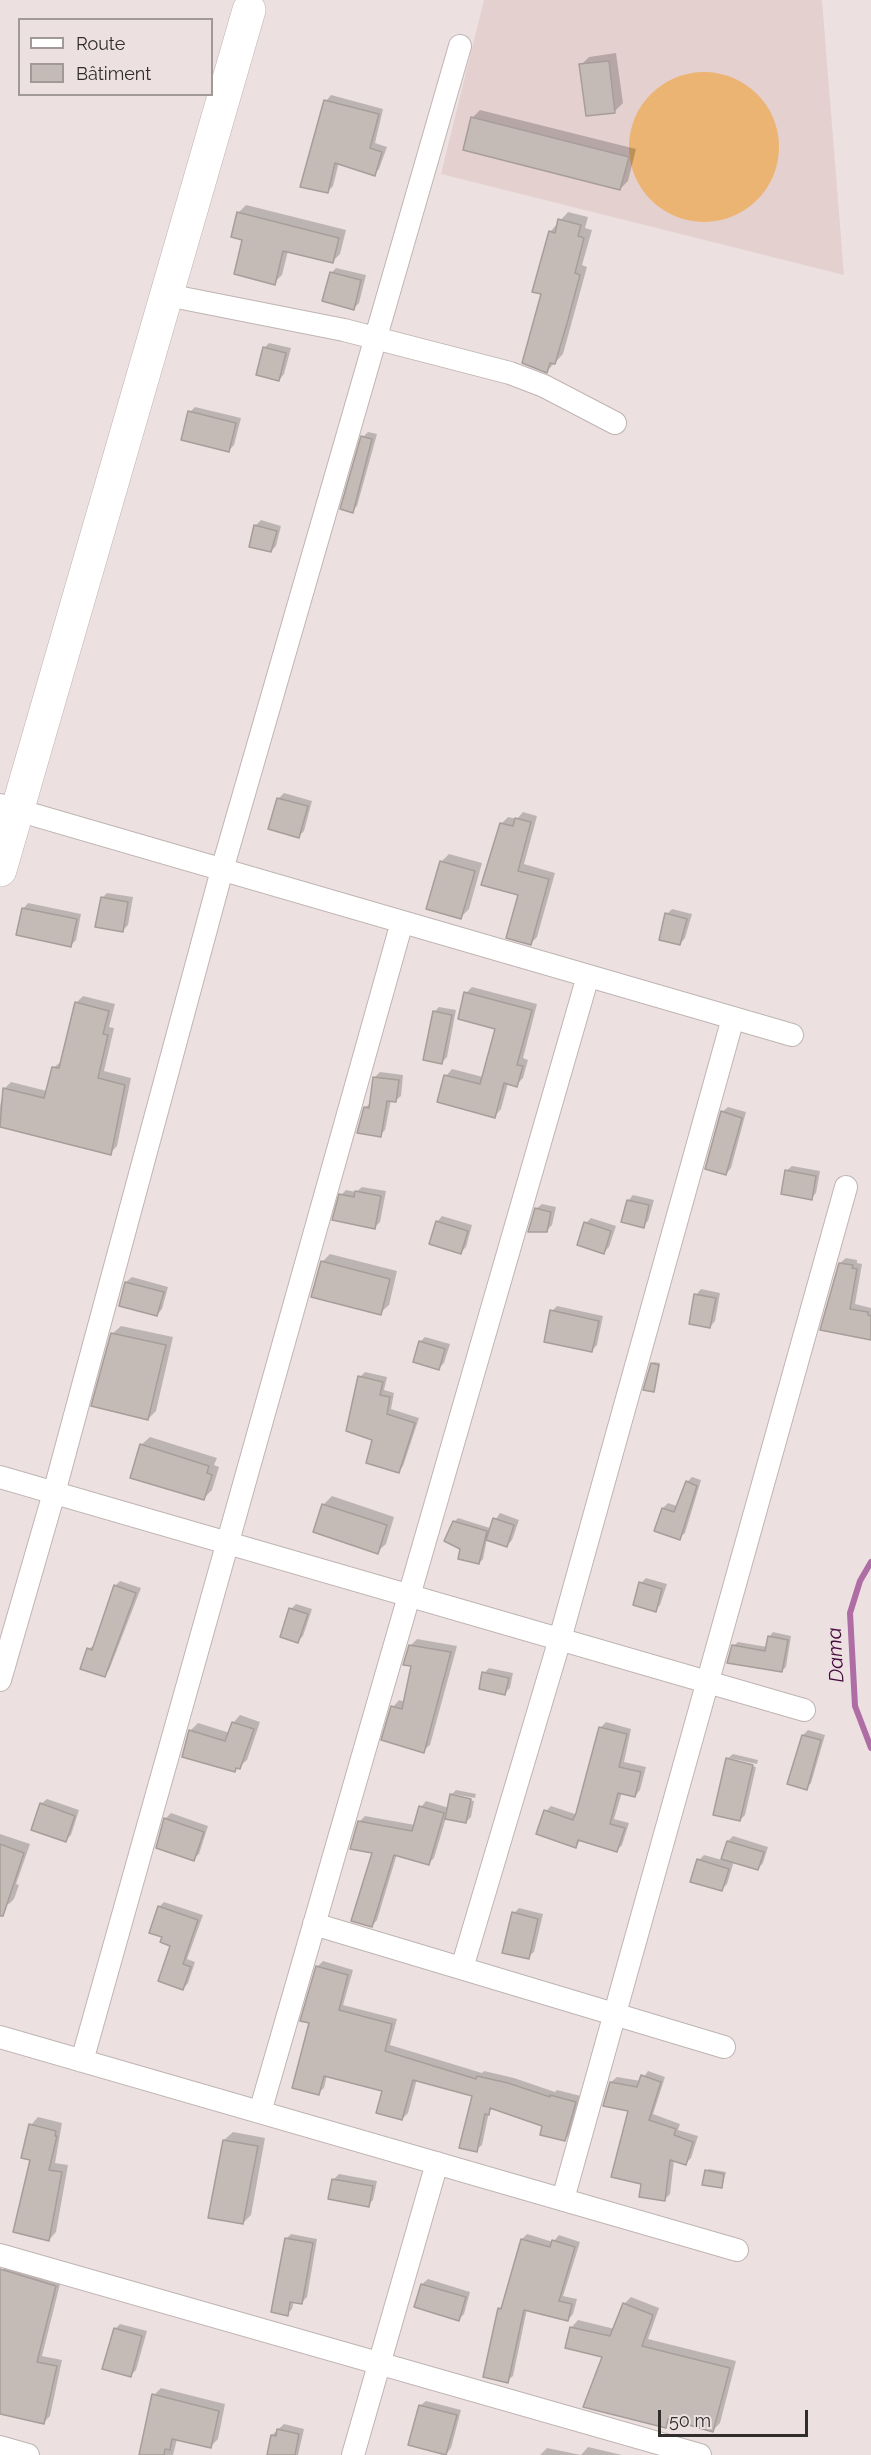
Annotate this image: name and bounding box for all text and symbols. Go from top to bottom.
legend [18,18,213,96]
text: Route [76,33,125,54]
text: Bâtiment [76,63,151,84]
water label: Dama [823,1627,849,1683]
scale bar [661,2398,811,2436]
text: 50 m [669,2410,711,2431]

